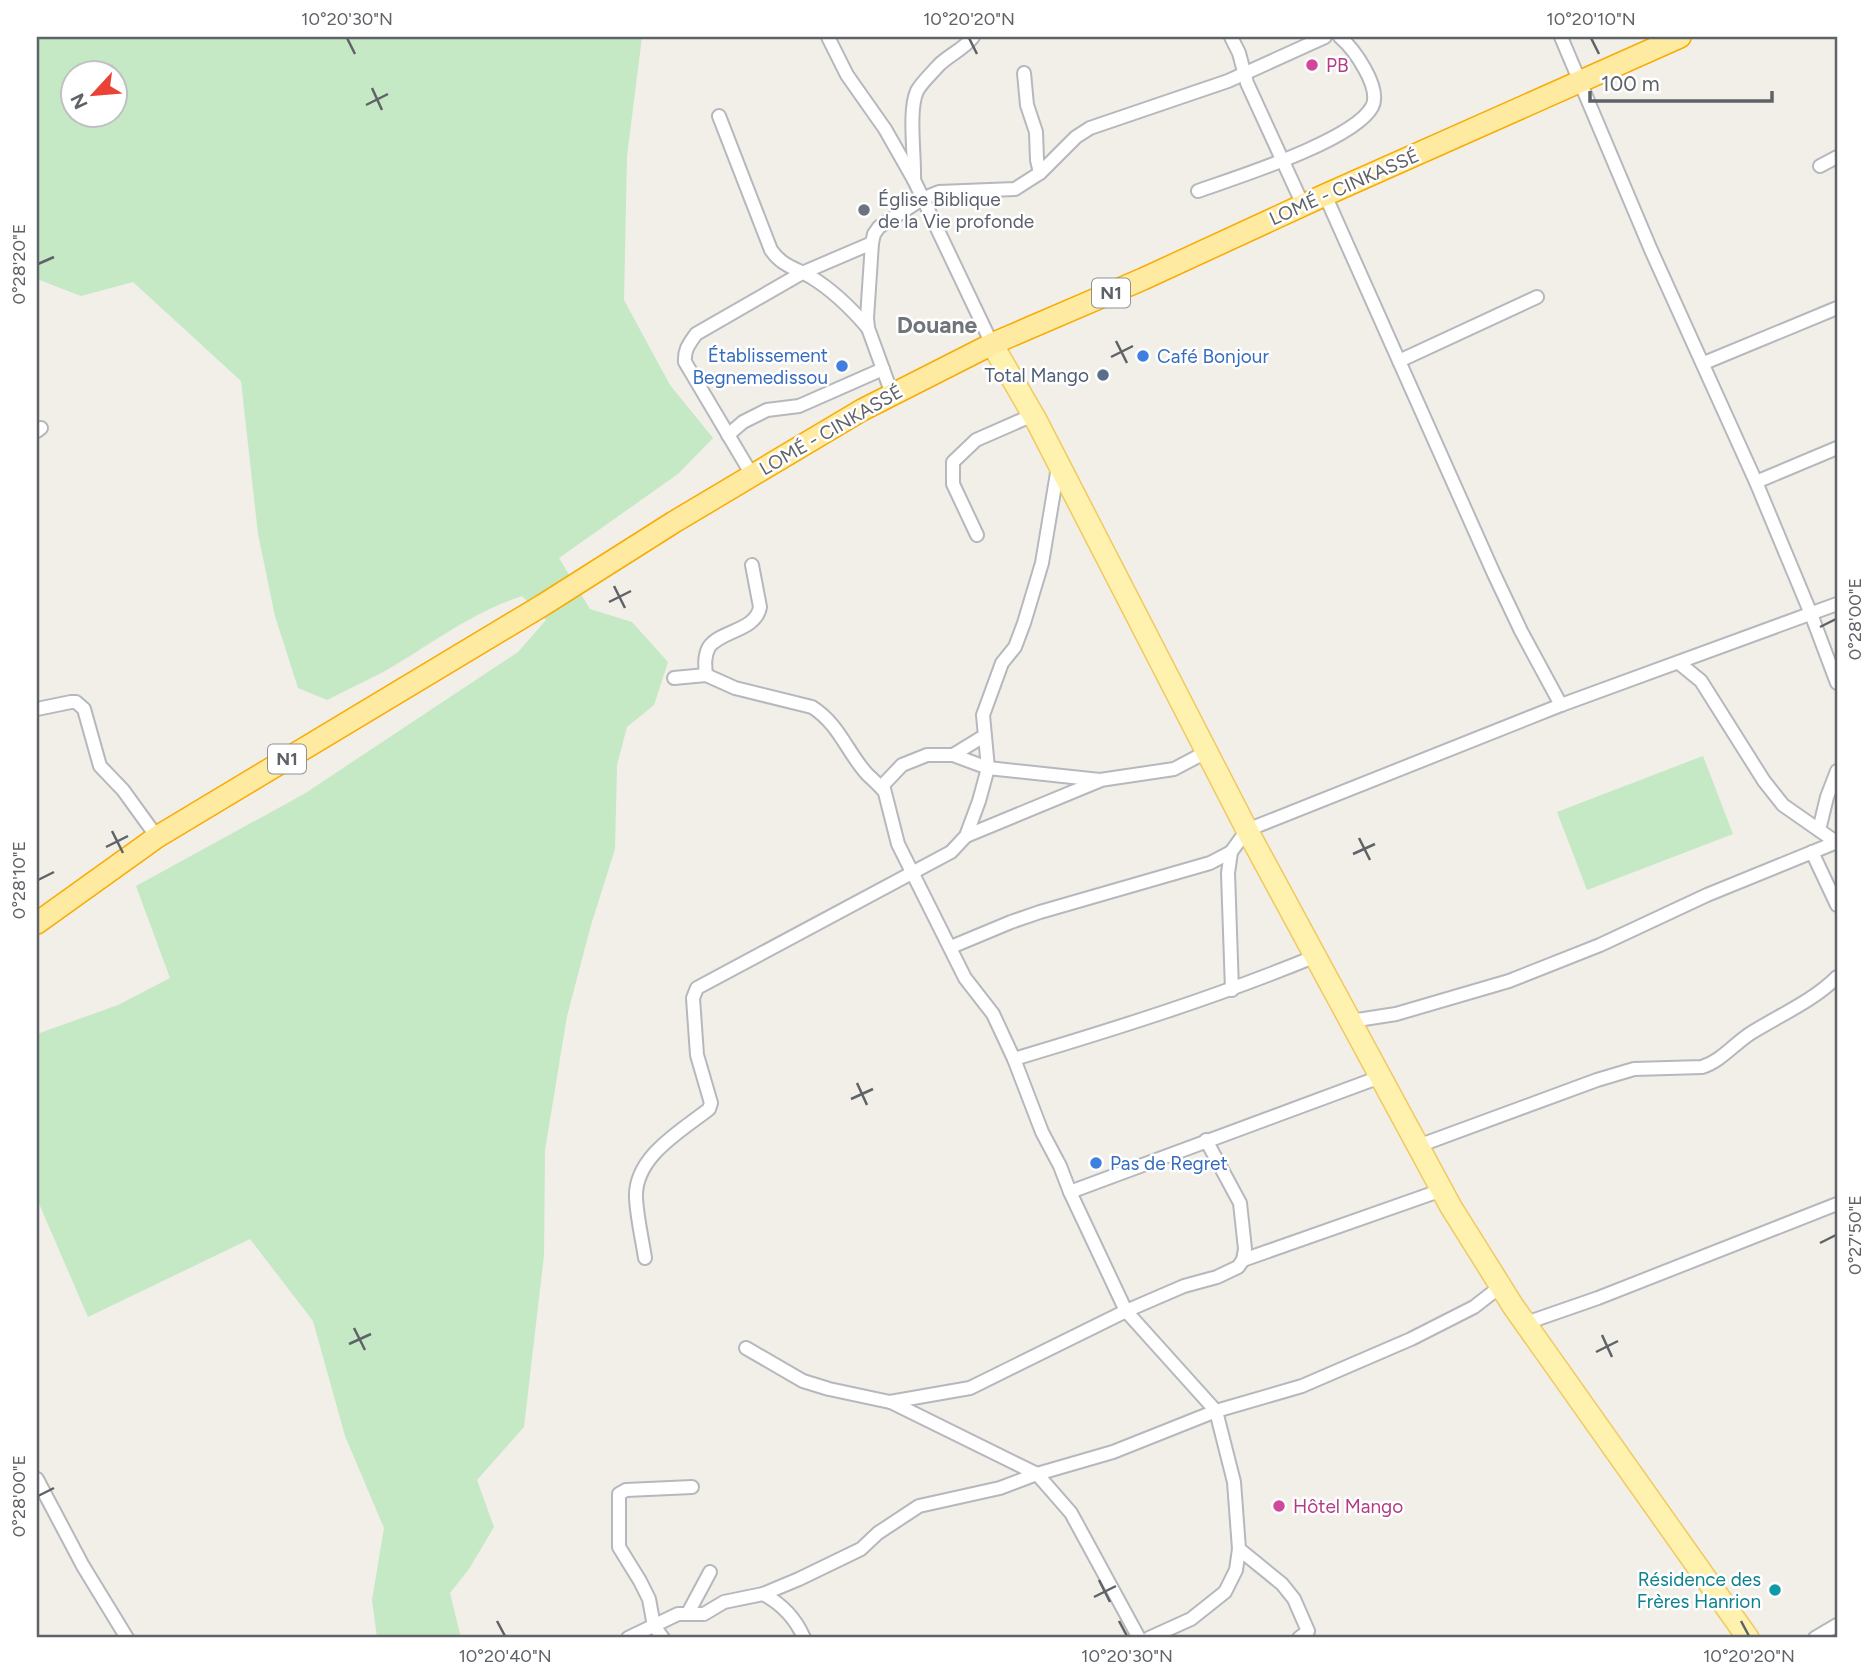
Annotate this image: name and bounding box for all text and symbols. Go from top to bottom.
text: 10°20'30"N [301,8,393,30]
text: 10°20'20"N [923,8,1015,30]
text: 10°20'10"N [1546,8,1636,30]
place label: PB [1326,54,1349,77]
marker: PB [1304,57,1320,73]
north arrow [60,60,130,130]
scale bar [1590,60,1772,104]
text: 100 m [1601,71,1660,96]
text: N [66,90,93,113]
street label: LOMÉ - CINKASSÉ [1266,144,1422,230]
place label: Église Biblique de la Vie profonde [878,188,1034,233]
marker: Église Biblique de la Vie profonde [856,202,872,218]
text: 0°28'20"E [8,224,30,304]
road number: N1 [1092,278,1130,307]
district label: Douane [897,311,978,339]
place label: Établissement Begnemedissou [692,344,828,389]
place label: Café Bonjour [1157,345,1269,368]
marker: Café Bonjour [1135,348,1151,364]
marker: Établissement Begnemedissou [834,358,850,374]
place label: Total Mango [984,364,1089,387]
marker: Total Mango [1095,367,1111,383]
street label: LOMÉ - CINKASSÉ [755,380,907,480]
text: 0°28'00"E [1844,578,1866,660]
road number: N1 [268,744,306,774]
text: 0°28'10"E [8,841,30,919]
place label: Pas de Regret [1110,1152,1228,1175]
marker: Pas de Regret [1088,1155,1104,1171]
text: 0°27'50"E [1844,1195,1866,1275]
text: 0°28'00"E [8,1455,30,1537]
place label: Hôtel Mango [1293,1495,1403,1518]
marker: Hôtel Mango [1271,1498,1287,1514]
place label: Résidence des Frères Hanrion [1637,1568,1761,1613]
marker: Résidence des Frères Hanrion [1767,1582,1783,1598]
text: 10°20'40"N [458,1645,552,1667]
text: 10°20'30"N [1081,1645,1173,1667]
text: 10°20'20"N [1703,1645,1795,1667]

